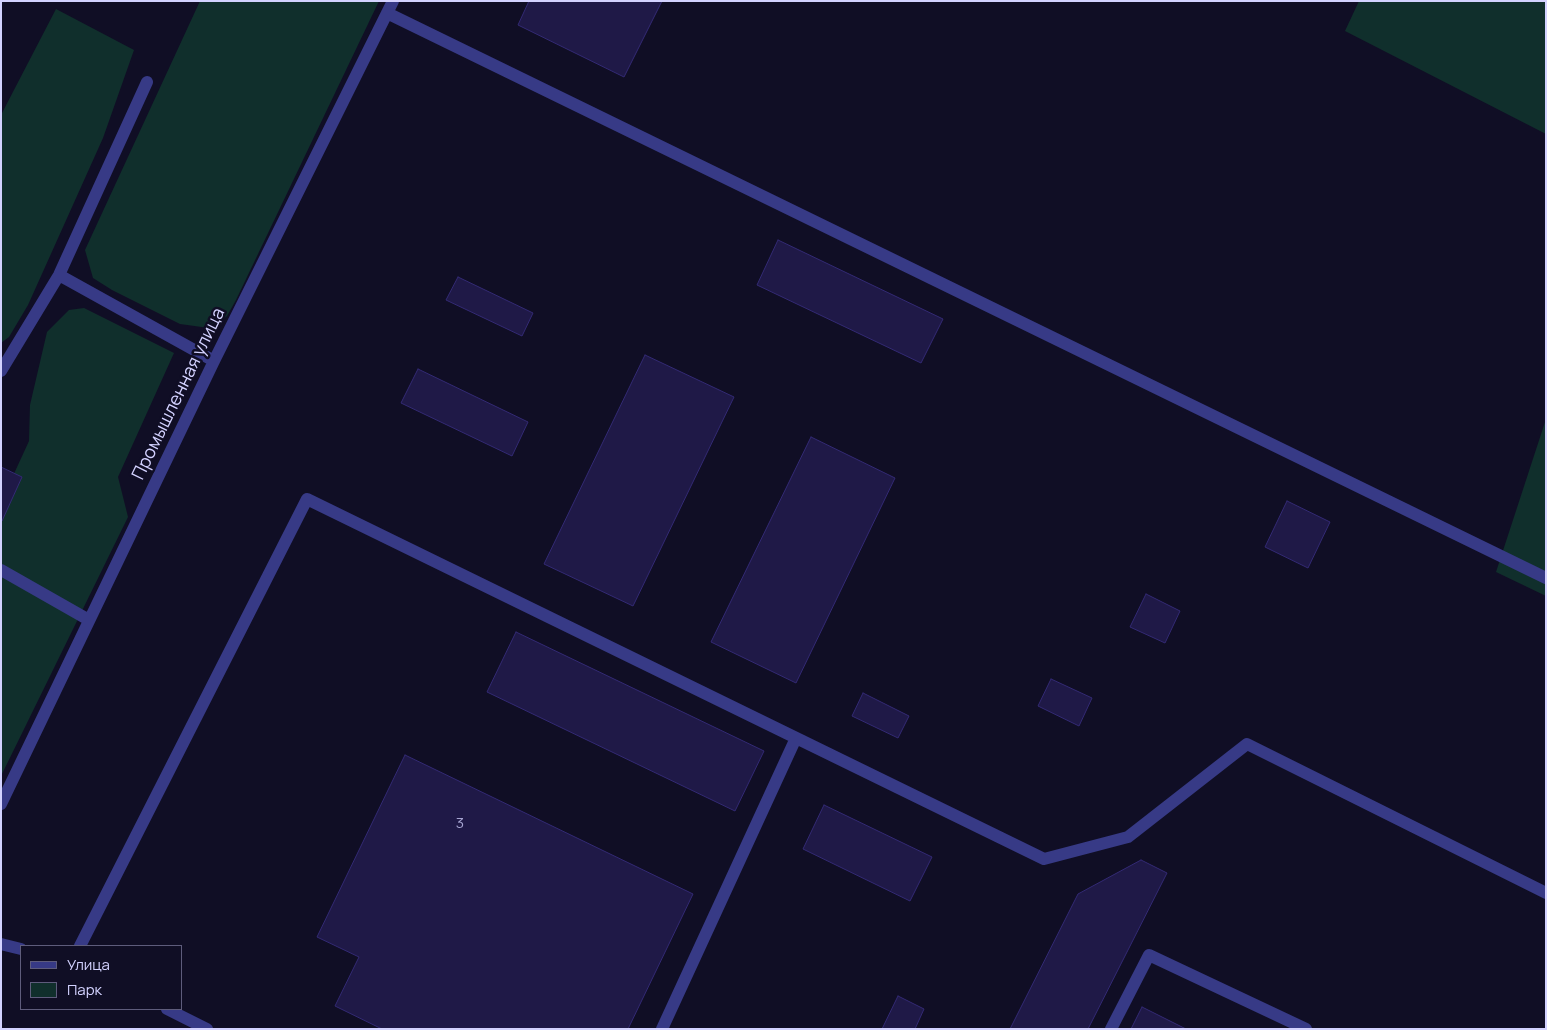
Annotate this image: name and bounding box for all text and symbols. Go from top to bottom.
street label: Промышленная улица [128,305,230,483]
house number: 3 [456,815,464,833]
legend [20,945,182,1010]
text: Улица [67,954,110,975]
text: Парк [67,979,102,1000]

